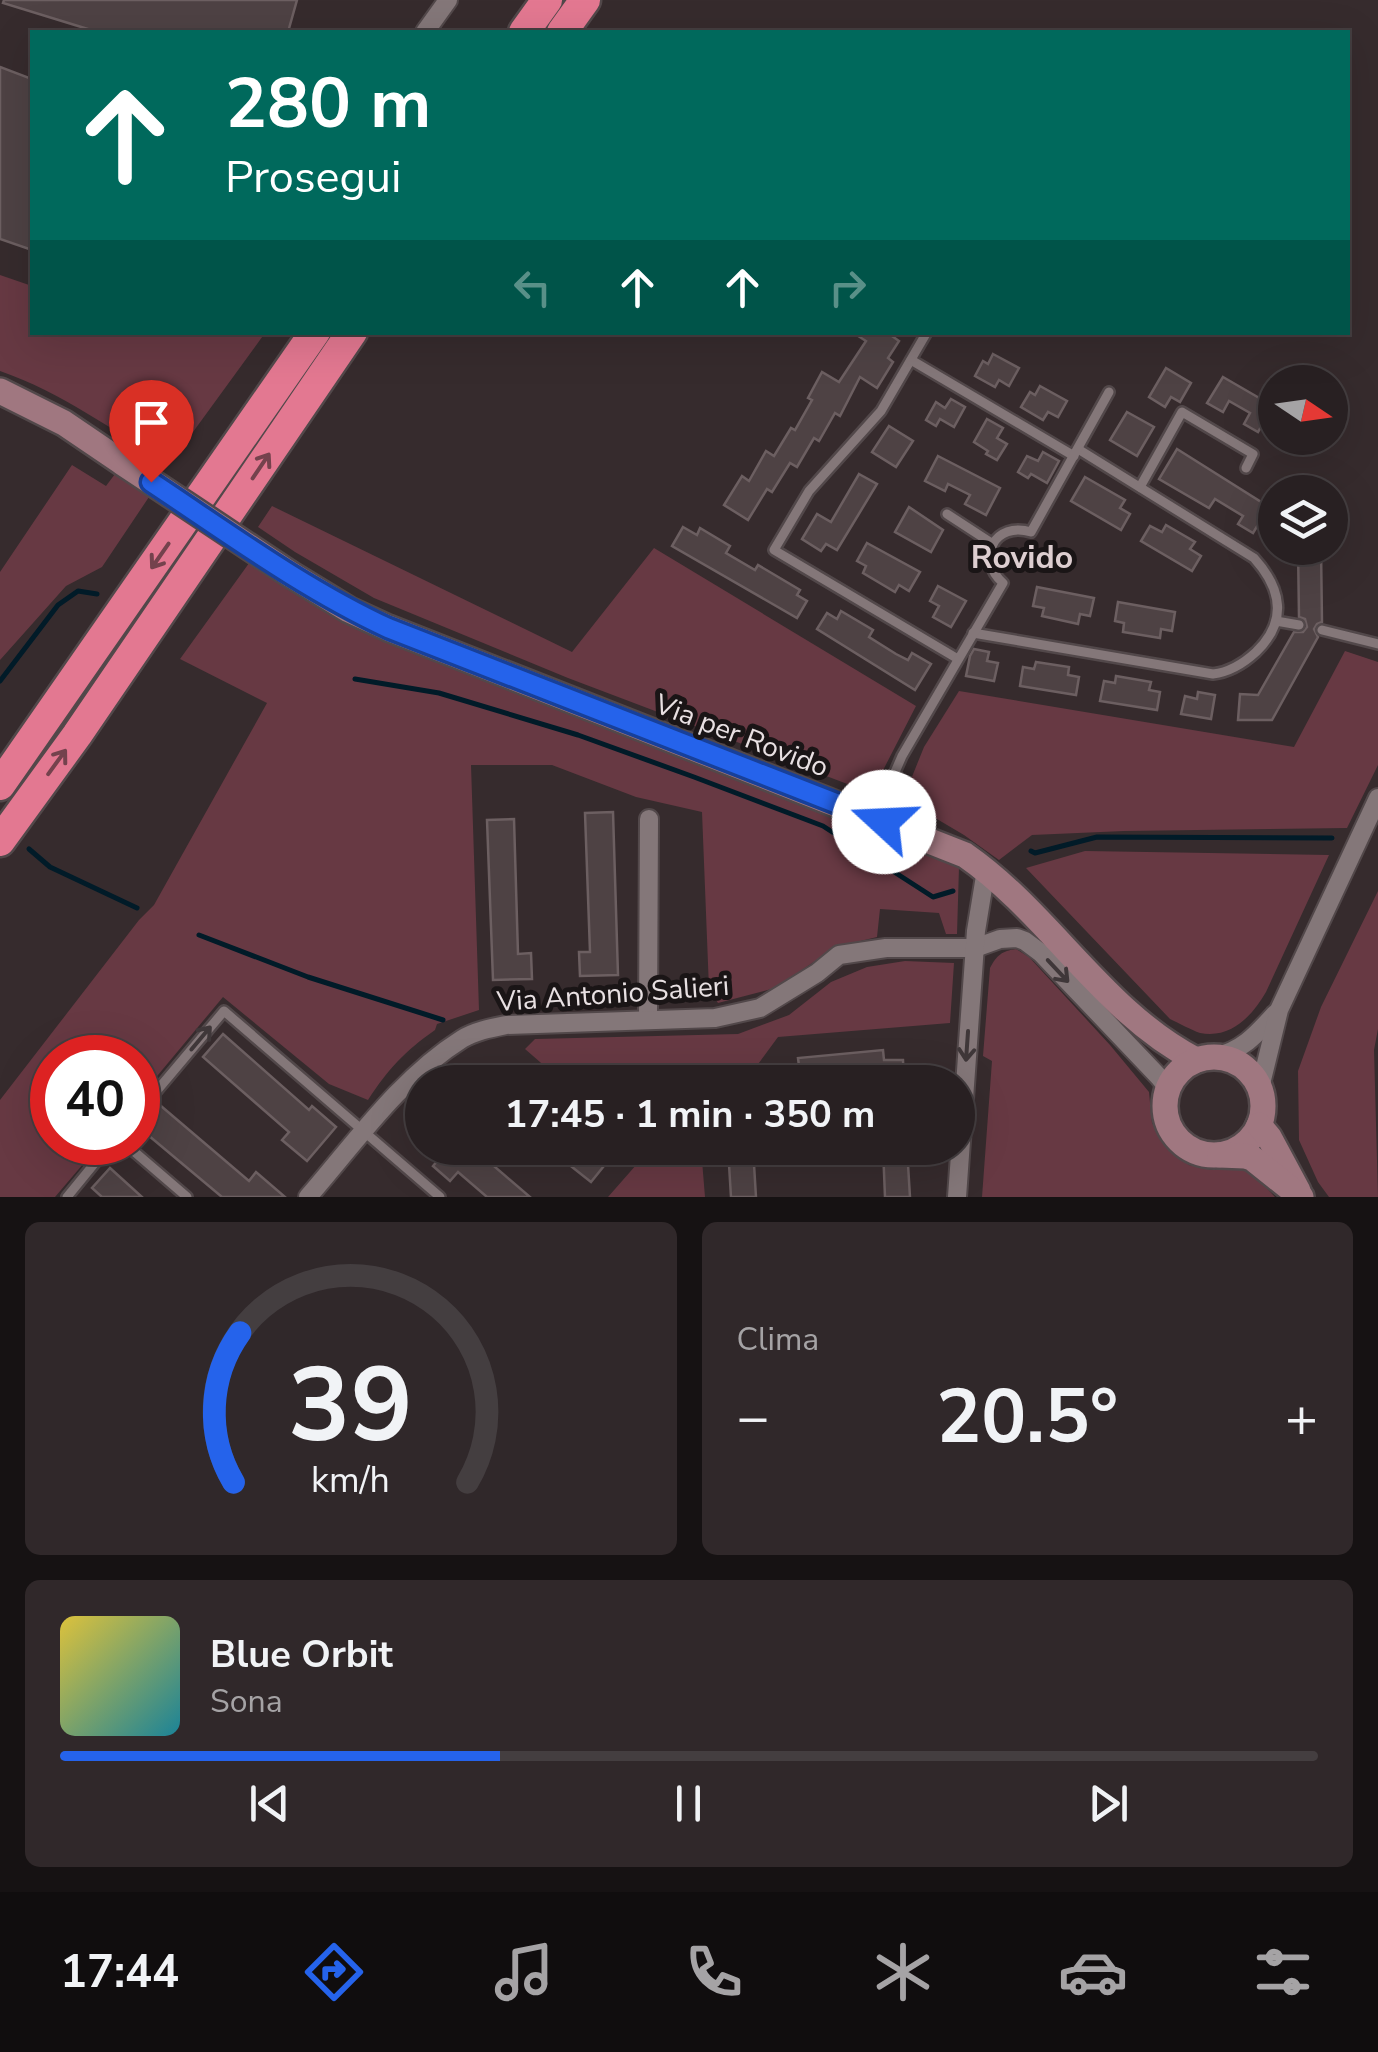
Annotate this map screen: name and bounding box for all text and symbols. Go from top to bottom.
text: 280 m [225,56,431,152]
icon: ahead [60,70,190,200]
text: Prosegui [225,147,402,208]
icon: left [505,260,560,315]
icon: ahead [610,260,665,315]
icon: ahead [715,260,770,315]
icon: right [820,260,875,315]
north arrow [1258,365,1348,455]
map controls [1258,365,1348,565]
pin [109,380,194,483]
icon: arrive [124,395,179,450]
one-way arrow [250,452,271,480]
button: layers [1258,475,1348,565]
district label: Rovido [971,536,1073,579]
one-way arrow [150,542,171,570]
street label: Via per Rovido [649,685,834,786]
one-way arrow [47,749,68,776]
position arrow [832,770,936,874]
one-way arrow [1046,958,1069,983]
street label: Via Antonio Salieri [495,967,731,1021]
one-way arrow [189,1026,211,1052]
one-way arrow [958,1029,977,1061]
speed limit sign: 40 [30,1035,160,1165]
text: 17:45 · 1 min · 350 m [505,1089,875,1140]
text: Clima [737,1318,819,1361]
text: 39 [288,1335,413,1477]
text: 20.5° [936,1366,1118,1468]
text: − [737,1380,770,1455]
text: + [1285,1380,1318,1455]
text: km/h [311,1456,390,1505]
text: Blue Orbit [210,1629,393,1680]
text: Sona [210,1680,283,1723]
icon: previous [242,1776,297,1831]
icon: pause [661,1776,716,1831]
icon: next [1081,1776,1136,1831]
icon: directions [299,1937,369,2007]
icon: music [489,1937,559,2007]
icon: phone [679,1937,749,2007]
icon: climate [868,1937,938,2007]
icon: car [1058,1937,1128,2007]
icon: filters [1248,1937,1318,2007]
text: 17:44 [60,1942,179,2003]

